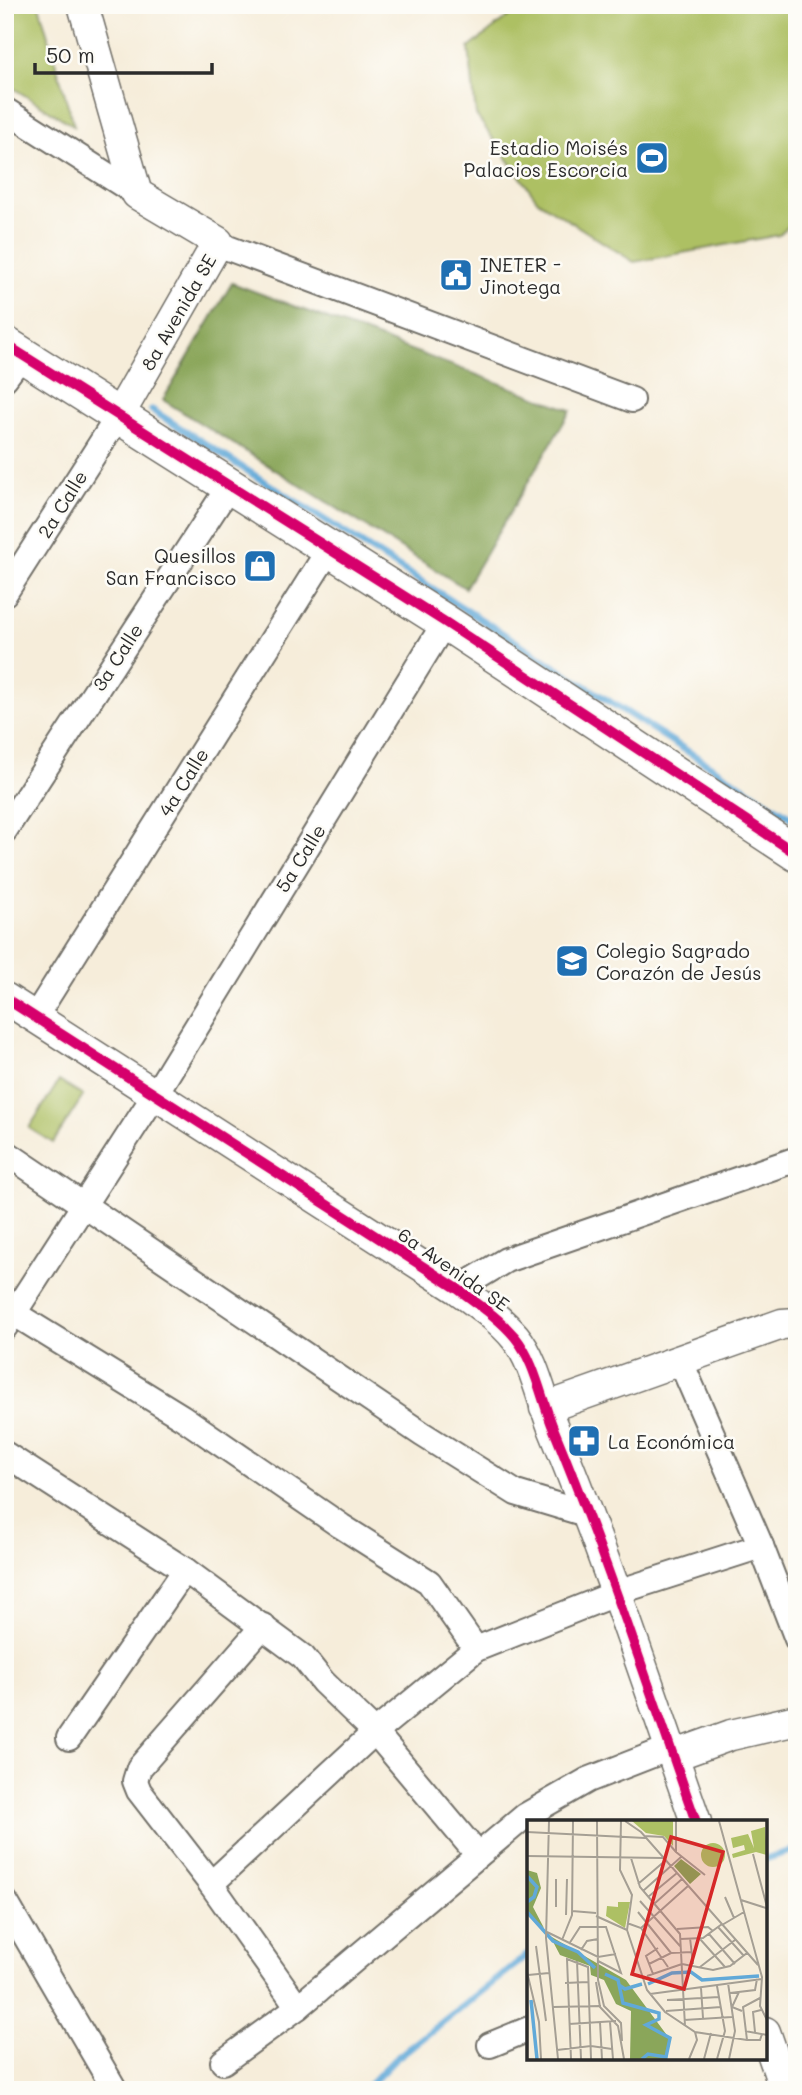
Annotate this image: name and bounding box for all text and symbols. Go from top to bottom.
scale bar [35,32,212,76]
text: 50 m [46,41,95,68]
place label: Estadio Moisés Palacios Escorcia [463,135,628,182]
sports icon: Estadio Moisés Palacios Escorcia [633,139,671,177]
street label: 8a Avenida SE [135,249,221,375]
place label: INETER - Jinotega [480,252,561,299]
public building icon: INETER - Jinotega [437,256,475,294]
street label: 2a Calle [31,465,93,543]
place label: Quesillos San Francisco [106,543,236,590]
shop icon: Quesillos San Francisco [241,547,279,585]
street label: 3a Calle [86,618,148,696]
street label: 4a Calle [152,743,214,821]
street label: 5a Calle [269,819,331,897]
place label: Colegio Sagrado Corazón de Jesús [596,938,762,985]
school or university icon: Colegio Sagrado Corazón de Jesús [553,942,591,980]
street label: 6a Avenida SE [393,1221,515,1317]
pharmacy icon: La Económica [565,1422,603,1460]
place label: La Económica [608,1429,735,1454]
inset map [527,1820,767,2060]

